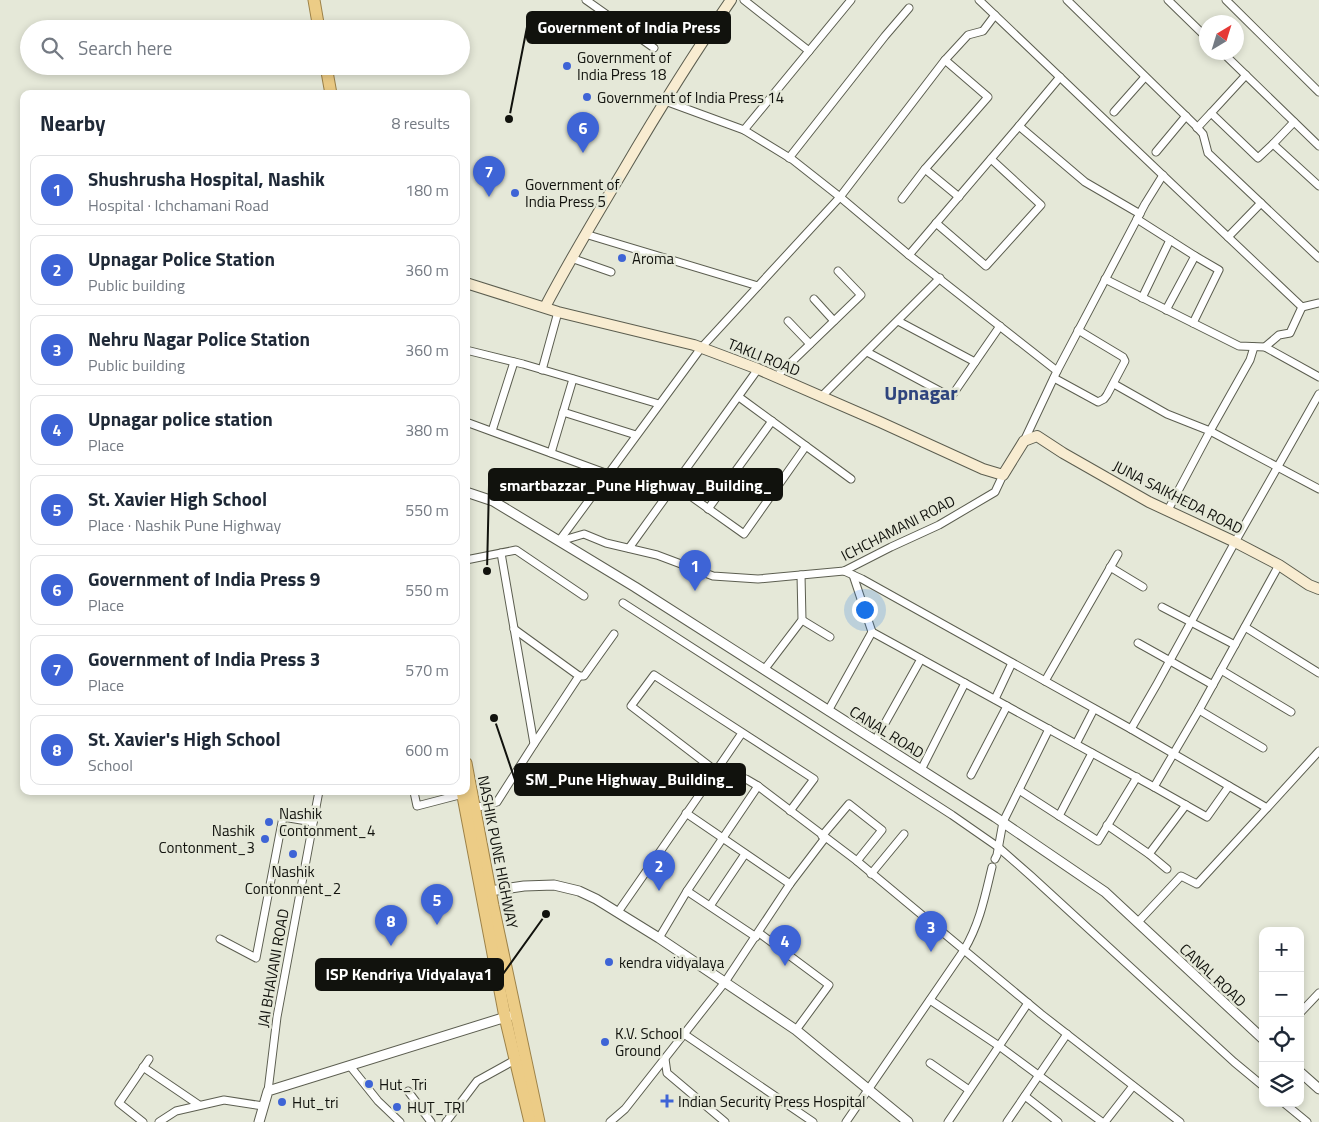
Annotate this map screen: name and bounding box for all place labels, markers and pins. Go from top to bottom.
callout: Government of India Press [527,12,730,43]
place label: Government of India Press 18 [577,46,672,86]
marker: Government of India Press 18 [561,60,573,72]
place label: Government of India Press 14 [597,86,784,109]
marker: Government of India Press 14 [581,91,593,103]
pin: 6 [567,112,599,153]
pin: 7 [473,156,505,197]
place label: Government of India Press 5 [525,173,620,213]
marker: Government of India Press 5 [509,187,521,199]
place label: Aroma [632,247,674,270]
marker: Aroma [616,252,628,264]
callout: smartbazzar_Pune Highway_Building_ [489,469,782,500]
pin: 1 [679,550,711,591]
callout: SM_Pune Highway_Building_ [515,764,745,795]
place label: Nashik Contonment_4 [279,802,375,842]
marker: Nashik Contonment_4 [263,816,275,828]
place label: Nashik Contonment_3 [159,819,255,859]
marker: Nashik Contonment_3 [259,833,271,845]
marker: Nashik Contonment_2 [287,848,299,860]
pin: 2 [643,850,675,891]
place label: Nashik Contonment_2 [245,860,341,900]
pin: 5 [421,884,453,925]
pin: 8 [375,905,407,946]
pin: 3 [915,911,947,952]
pin: 4 [769,925,801,966]
place label: kendra vidyalaya [619,951,725,974]
marker: kendra vidyalaya [603,956,615,968]
callout: ISP Kendriya Vidyalaya1 [316,959,503,990]
place label: K.V. School Ground [615,1022,683,1062]
marker: K.V. School Ground [599,1036,611,1048]
place label: Hut_Tri [379,1073,427,1096]
marker: Hut_Tri [363,1078,375,1090]
place label: Indian Security Press Hospital [678,1090,865,1113]
place label: Hut_tri [292,1091,339,1114]
marker: Indian Security Press Hospital [660,1094,674,1108]
marker: Hut_tri [276,1096,288,1108]
place label: HUT_TRI [407,1096,465,1119]
marker: HUT_TRI [391,1101,403,1113]

